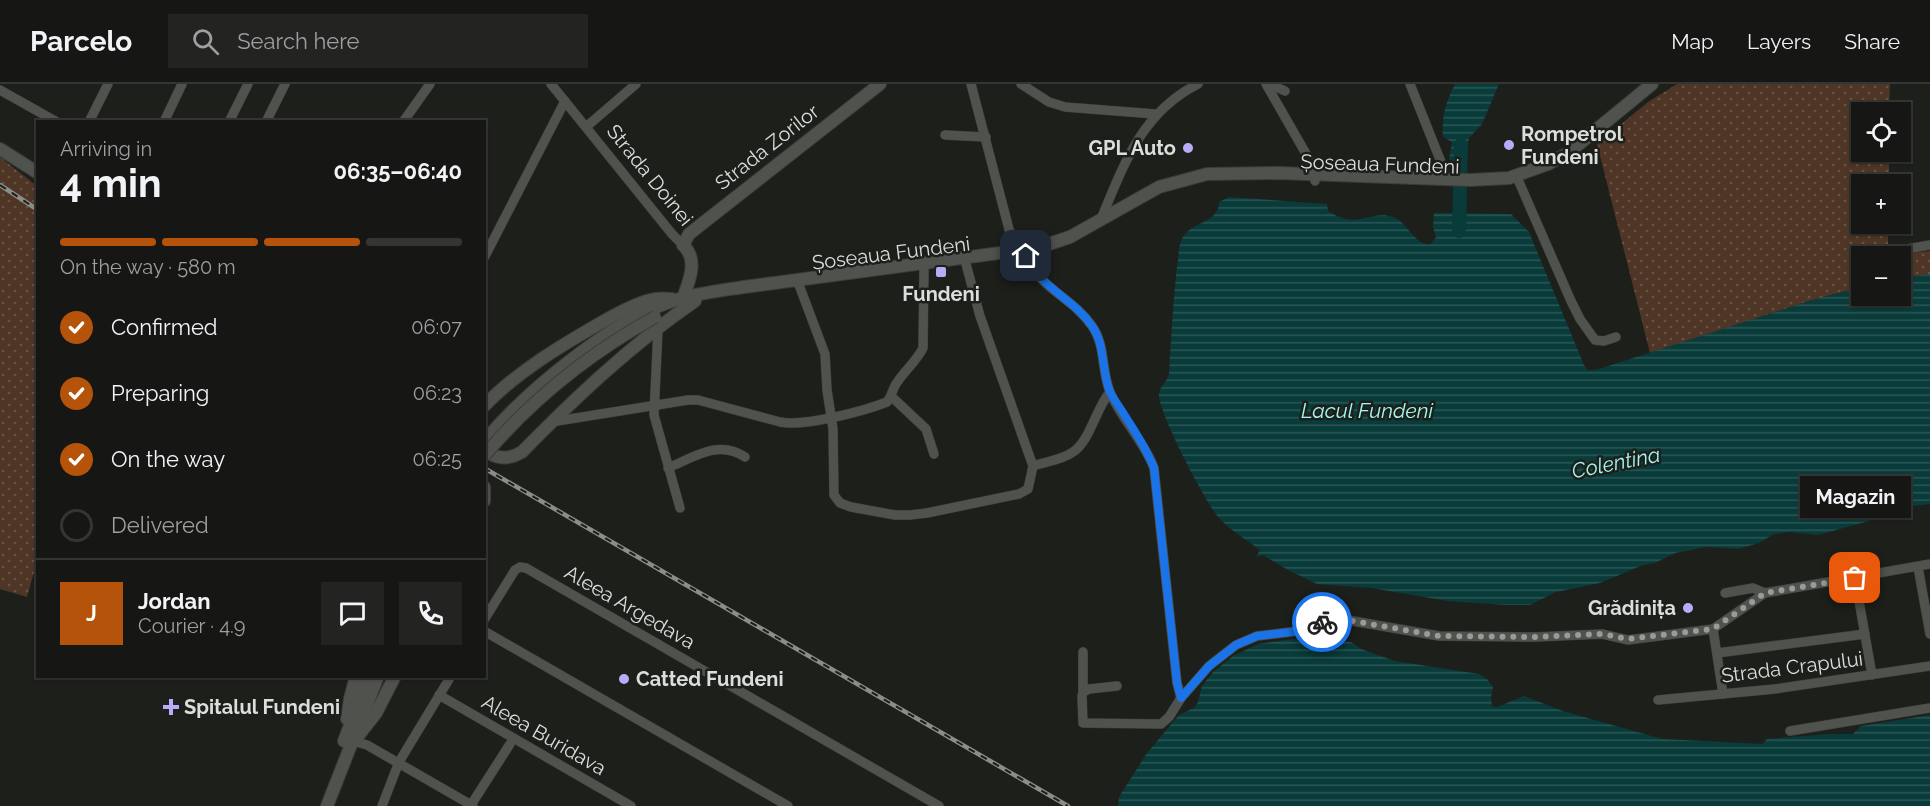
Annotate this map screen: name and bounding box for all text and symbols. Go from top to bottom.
search box [168,14,588,68]
text: Parcelo [30,25,132,58]
icon: search [189,25,222,58]
text: Search here [237,28,359,54]
text: Map [1671,29,1714,54]
text: Layers [1747,29,1811,54]
text: Share [1844,29,1900,54]
street label: Strada Zorilor [710,99,824,195]
map controls [1851,102,1911,306]
button: locate [1851,102,1911,162]
street label: Strada Doinei [602,120,698,230]
place label: Rompetrol Fundeni [1521,122,1624,169]
place label: GPL Auto [1089,136,1176,160]
text: Arriving in [60,137,152,161]
marker: Rompetrol Fundeni [1502,138,1516,152]
marker: GPL Auto [1181,141,1195,155]
street label: Șoseaua Fundeni [1300,149,1460,179]
text: 06:35–06:40 [334,158,462,184]
text: 4 min [60,160,161,206]
button: + [1851,174,1911,234]
pin [1000,230,1051,281]
street label: Șoseaua Fundeni [811,231,971,275]
icon: home [1009,239,1042,272]
button: − [1851,246,1911,306]
text: On the way · 580 m [60,255,236,279]
marker: Fundeni [934,265,948,279]
place label: Fundeni [902,282,980,306]
icon: check [60,311,93,344]
text: Confirmed [111,314,218,340]
text: 06:07 [411,315,462,339]
icon: check [60,377,93,410]
text: Preparing [111,380,209,406]
text: 06:23 [413,381,462,405]
water label: Lacul Fundeni [1301,398,1434,423]
water label: Colentina [1570,442,1662,483]
icon: check [60,443,93,476]
text: On the way [111,446,225,472]
text: 06:25 [413,447,462,471]
callout: Magazin [1800,476,1910,518]
text: Magazin [1816,485,1895,509]
text: Delivered [111,512,209,538]
pin [1829,552,1880,603]
street label: Aleea Argedava [561,560,699,654]
icon: bag [1838,561,1871,594]
button: chat [321,582,384,645]
button: phone [399,582,462,645]
text: Jordan [138,588,210,614]
courier [1292,592,1352,652]
place label: Grădinița [1588,596,1676,620]
text: J [86,600,97,626]
marker: Grădinița [1681,601,1695,615]
icon: bike [1306,606,1339,639]
text: Courier · 4.9 [138,614,246,638]
street label: Strada Crapului [1720,646,1864,688]
place label: Catted Fundeni [636,667,784,691]
marker: Catted Fundeni [617,672,631,686]
street label: Aleea Buridava [478,690,610,780]
place label: Spitalul Fundeni [184,695,340,719]
marker: Spitalul Fundeni [162,698,180,716]

